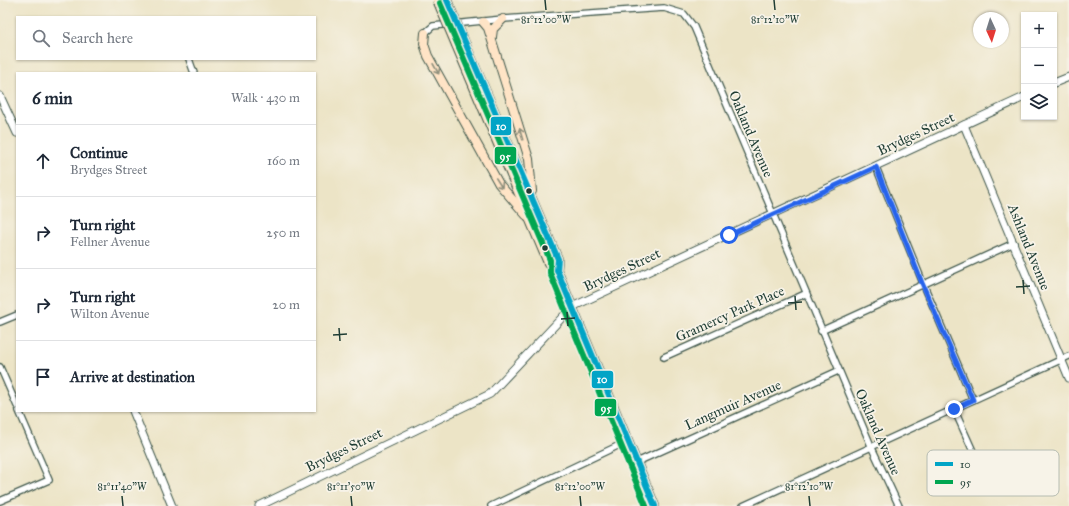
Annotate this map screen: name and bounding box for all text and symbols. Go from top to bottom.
north arrow [973,12,1009,48]
map controls [1021,12,1057,120]
button: + [1021,12,1057,48]
text: 81°12'00"W [521,14,572,26]
text: 81°12'10"W [751,14,800,26]
search box [16,16,316,60]
icon: search [30,27,52,49]
text: Search here [62,29,133,47]
button: − [1021,48,1057,84]
one-way arrow [432,63,440,75]
button: layers [1021,84,1057,120]
text: 6 min [32,88,73,109]
street label: Oakland Avenue [725,88,777,180]
text: Walk · 430 m [231,90,300,106]
street label: Brydges Street [875,109,957,159]
line badge: 10 [490,116,512,136]
text: 10 [496,120,507,133]
one-way arrow [517,128,524,141]
text: Continue [70,144,128,162]
line badge: 95 [494,146,517,165]
icon: ahead [32,150,54,172]
text: 95 [499,150,511,164]
text: 160 m [267,153,300,169]
text: Brydges Street [70,162,147,178]
one-way arrow [495,177,503,189]
unlabelled marker [524,186,534,196]
street label: Ashland Avenue [1004,200,1054,293]
text: Turn right [70,216,135,234]
icon: right [32,222,54,244]
text: 250 m [266,225,300,241]
route start [720,226,738,244]
text: Fellner Avenue [70,234,150,250]
unlabelled marker [540,243,550,253]
street label: Brydges Street [581,245,663,295]
street label: Gramercy Park Place [673,282,787,346]
text: Turn right [70,288,135,306]
icon: right [32,294,54,316]
text: 20 m [272,297,300,313]
text: Wilton Avenue [70,306,150,322]
icon: arrive [32,366,54,388]
text: Arrive at destination [70,368,195,386]
line badge: 10 [591,370,614,389]
text: 10 [597,373,608,386]
street label: Langmuir Avenue [682,376,784,434]
street label: Oakland Avenue [851,386,905,478]
line badge: 95 [594,398,617,417]
route end [945,400,963,418]
text: 95 [600,402,612,416]
street label: Brydges Street [303,424,385,476]
legend [927,450,1059,496]
text: 10 [960,458,971,471]
text: 95 [960,476,971,489]
text: 81°11'40"W [98,481,147,493]
text: 81°11'50"W [327,481,375,493]
text: 81°12'00"W [555,481,606,493]
text: 81°12'10"W [785,481,834,493]

